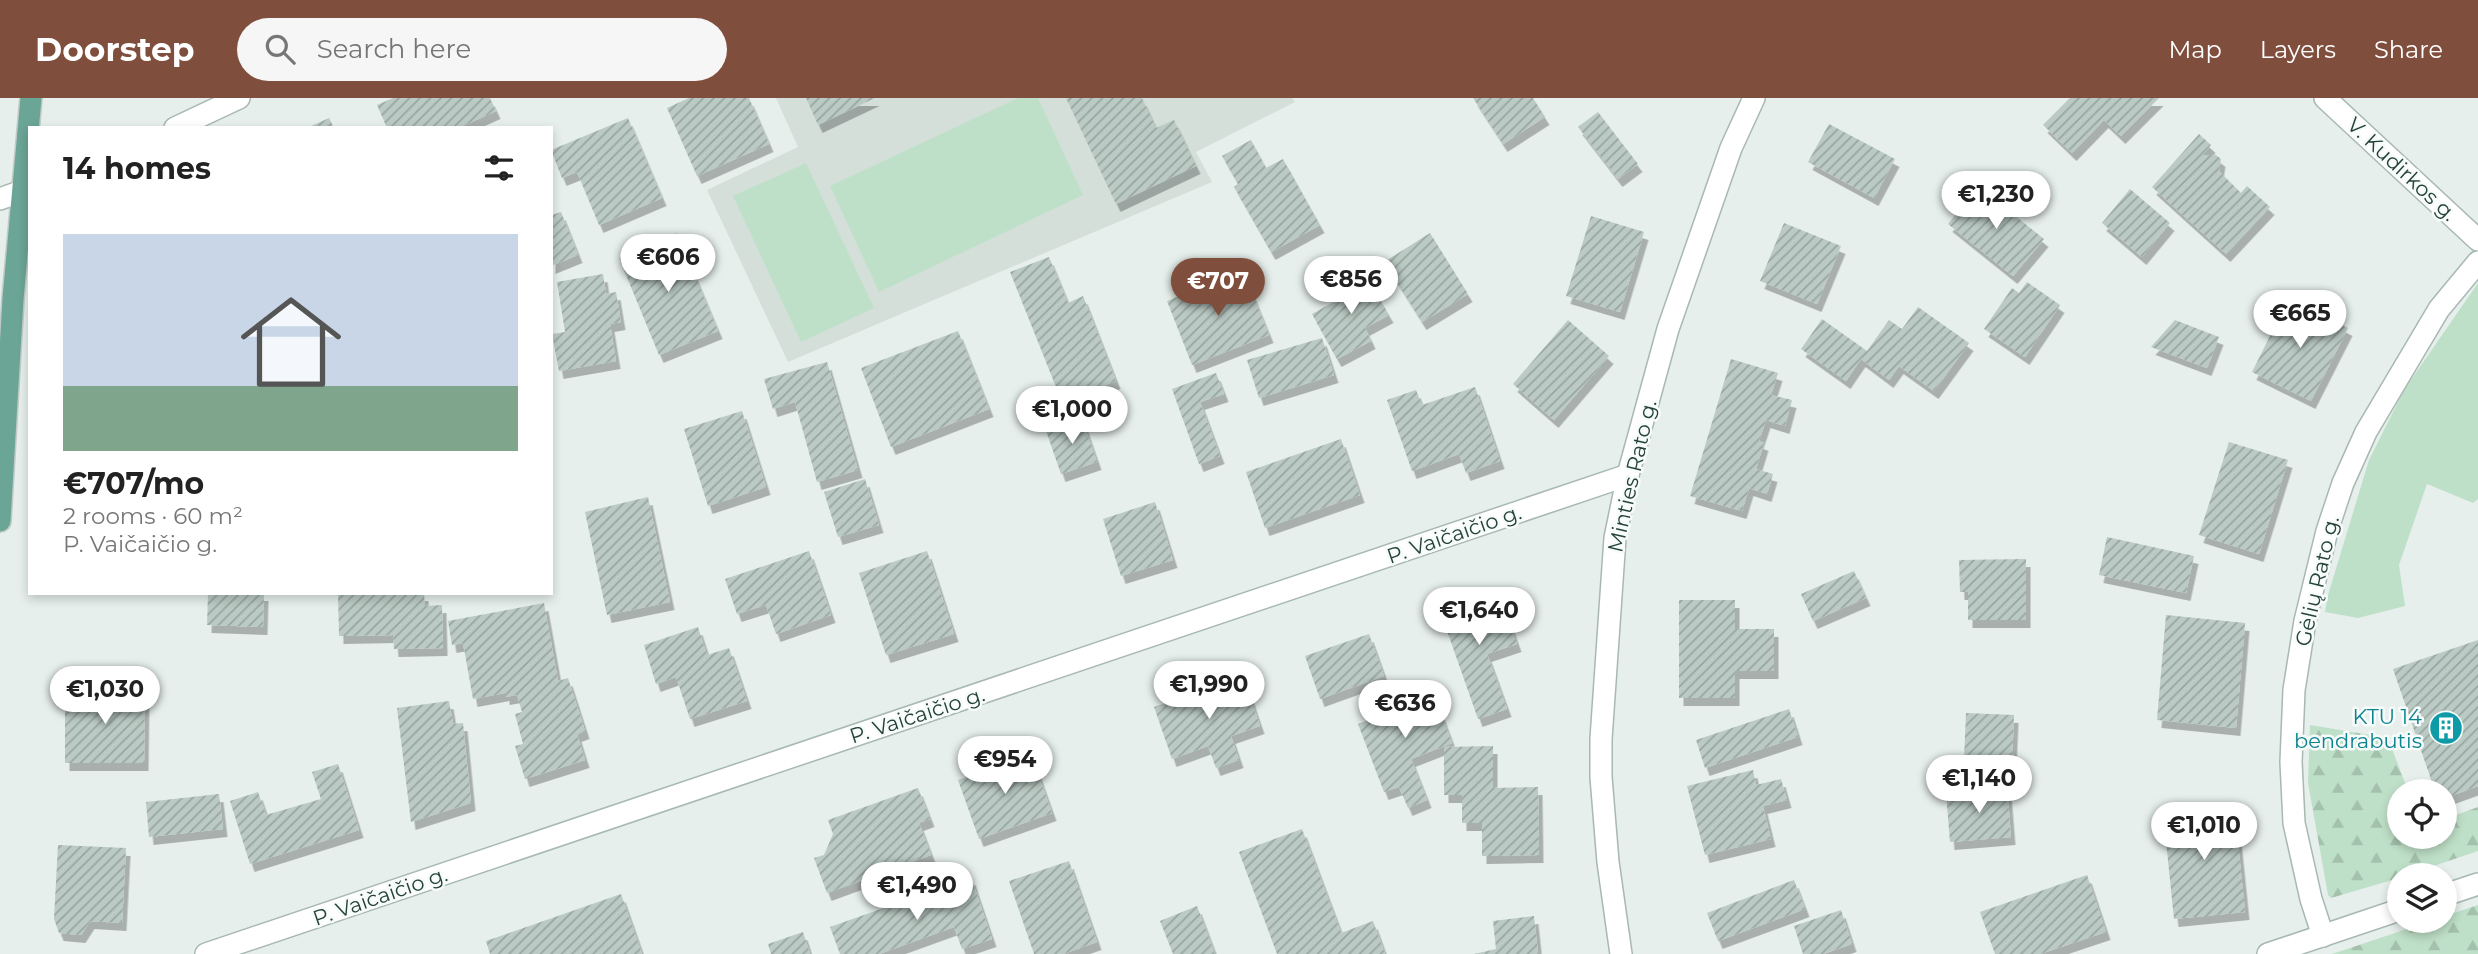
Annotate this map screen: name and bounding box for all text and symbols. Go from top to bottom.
search box [237,18,727,81]
text: Doorstep [35,29,195,69]
icon: search [261,30,299,68]
text: Search here [317,33,471,65]
text: Map [2168,35,2222,64]
text: Layers [2260,35,2336,64]
text: Share [2374,35,2443,64]
street label: V. Kudirkos g. [2342,112,2462,226]
icon: filters [480,149,518,187]
text: 14 homes [63,150,211,187]
pin: €1,230 [1939,172,2053,231]
text: €1,230 [1958,180,2034,208]
pin: €606 [627,234,709,294]
text: €606 [636,243,700,271]
pin: €856 [1310,256,1392,316]
pin: €707 [1177,258,1259,318]
text: €856 [1320,265,1382,293]
text: €707 [1187,267,1249,295]
icon: home [228,279,354,405]
pin: €665 [2259,290,2341,350]
text: €665 [2269,299,2331,327]
pin: €1,000 [1015,386,1129,446]
text: €1,000 [1032,395,1112,423]
street label: Minties Rato g. [1602,397,1662,555]
text: €707/mo [63,465,204,502]
street label: P. Vaičaičio g. [1383,499,1525,569]
text: 2 rooms · 60 m² [63,502,243,530]
street label: Gėlių Rato g. [2290,513,2344,649]
text: P. Vaičaičio g. [63,530,217,558]
pin: €1,640 [1422,588,1536,647]
text: €1,640 [1439,596,1519,624]
pin: €1,990 [1152,662,1266,721]
pin: €1,030 [48,666,162,726]
text: €1,990 [1170,670,1248,698]
text: €1,030 [66,675,144,703]
pin: €636 [1364,680,1446,740]
street label: P. Vaičaičio g. [846,681,988,749]
text: €636 [1374,689,1436,717]
place label: KTU 14 bendrabutis [2294,704,2422,753]
building icon: KTU 14 bendrabutis [2427,709,2465,747]
pin: €954 [964,736,1046,796]
text: €954 [974,745,1036,773]
pin: €1,140 [1922,756,2036,815]
text: €1,140 [1942,764,2016,792]
map controls [2387,779,2457,933]
button: locate [2387,779,2457,849]
pin: €1,010 [2147,802,2261,862]
text: €1,010 [2167,811,2241,839]
street label: P. Vaičaičio g. [309,861,451,931]
pin: €1,490 [860,862,974,922]
button: layers [2387,863,2457,933]
text: €1,490 [877,871,957,899]

